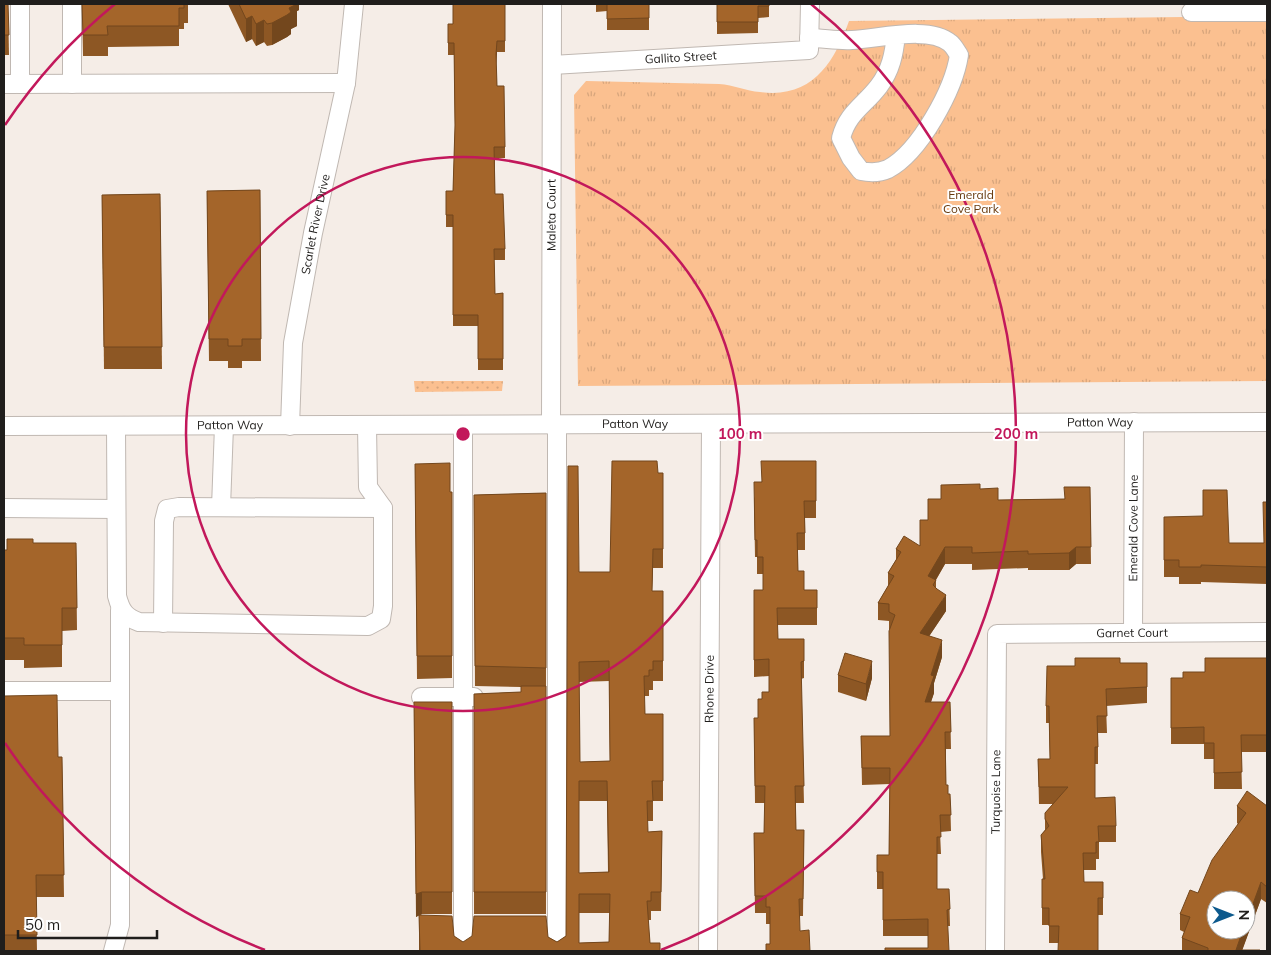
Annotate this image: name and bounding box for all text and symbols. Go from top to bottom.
street label: Gallito Street [644,47,717,67]
street label: Scarlet River Drive [298,172,333,276]
street label: Maleta Court [543,179,559,251]
park label: Emerald Cove Park [943,187,1000,216]
street label: Patton Way [1067,414,1134,430]
street label: Patton Way [602,416,669,431]
street label: Patton Way [197,417,264,432]
text: 100 m [718,424,762,443]
text: 200 m [994,424,1038,443]
centre of rings [454,425,472,443]
street label: Emerald Cove Lane [1125,475,1141,581]
street label: Garnet Court [1096,625,1168,640]
street label: Rhone Drive [701,655,717,723]
street label: Turquoise Lane [988,750,1003,834]
north arrow [1206,890,1256,940]
scale bar [18,908,156,940]
text: N [1235,910,1253,920]
text: 50 m [25,915,60,934]

